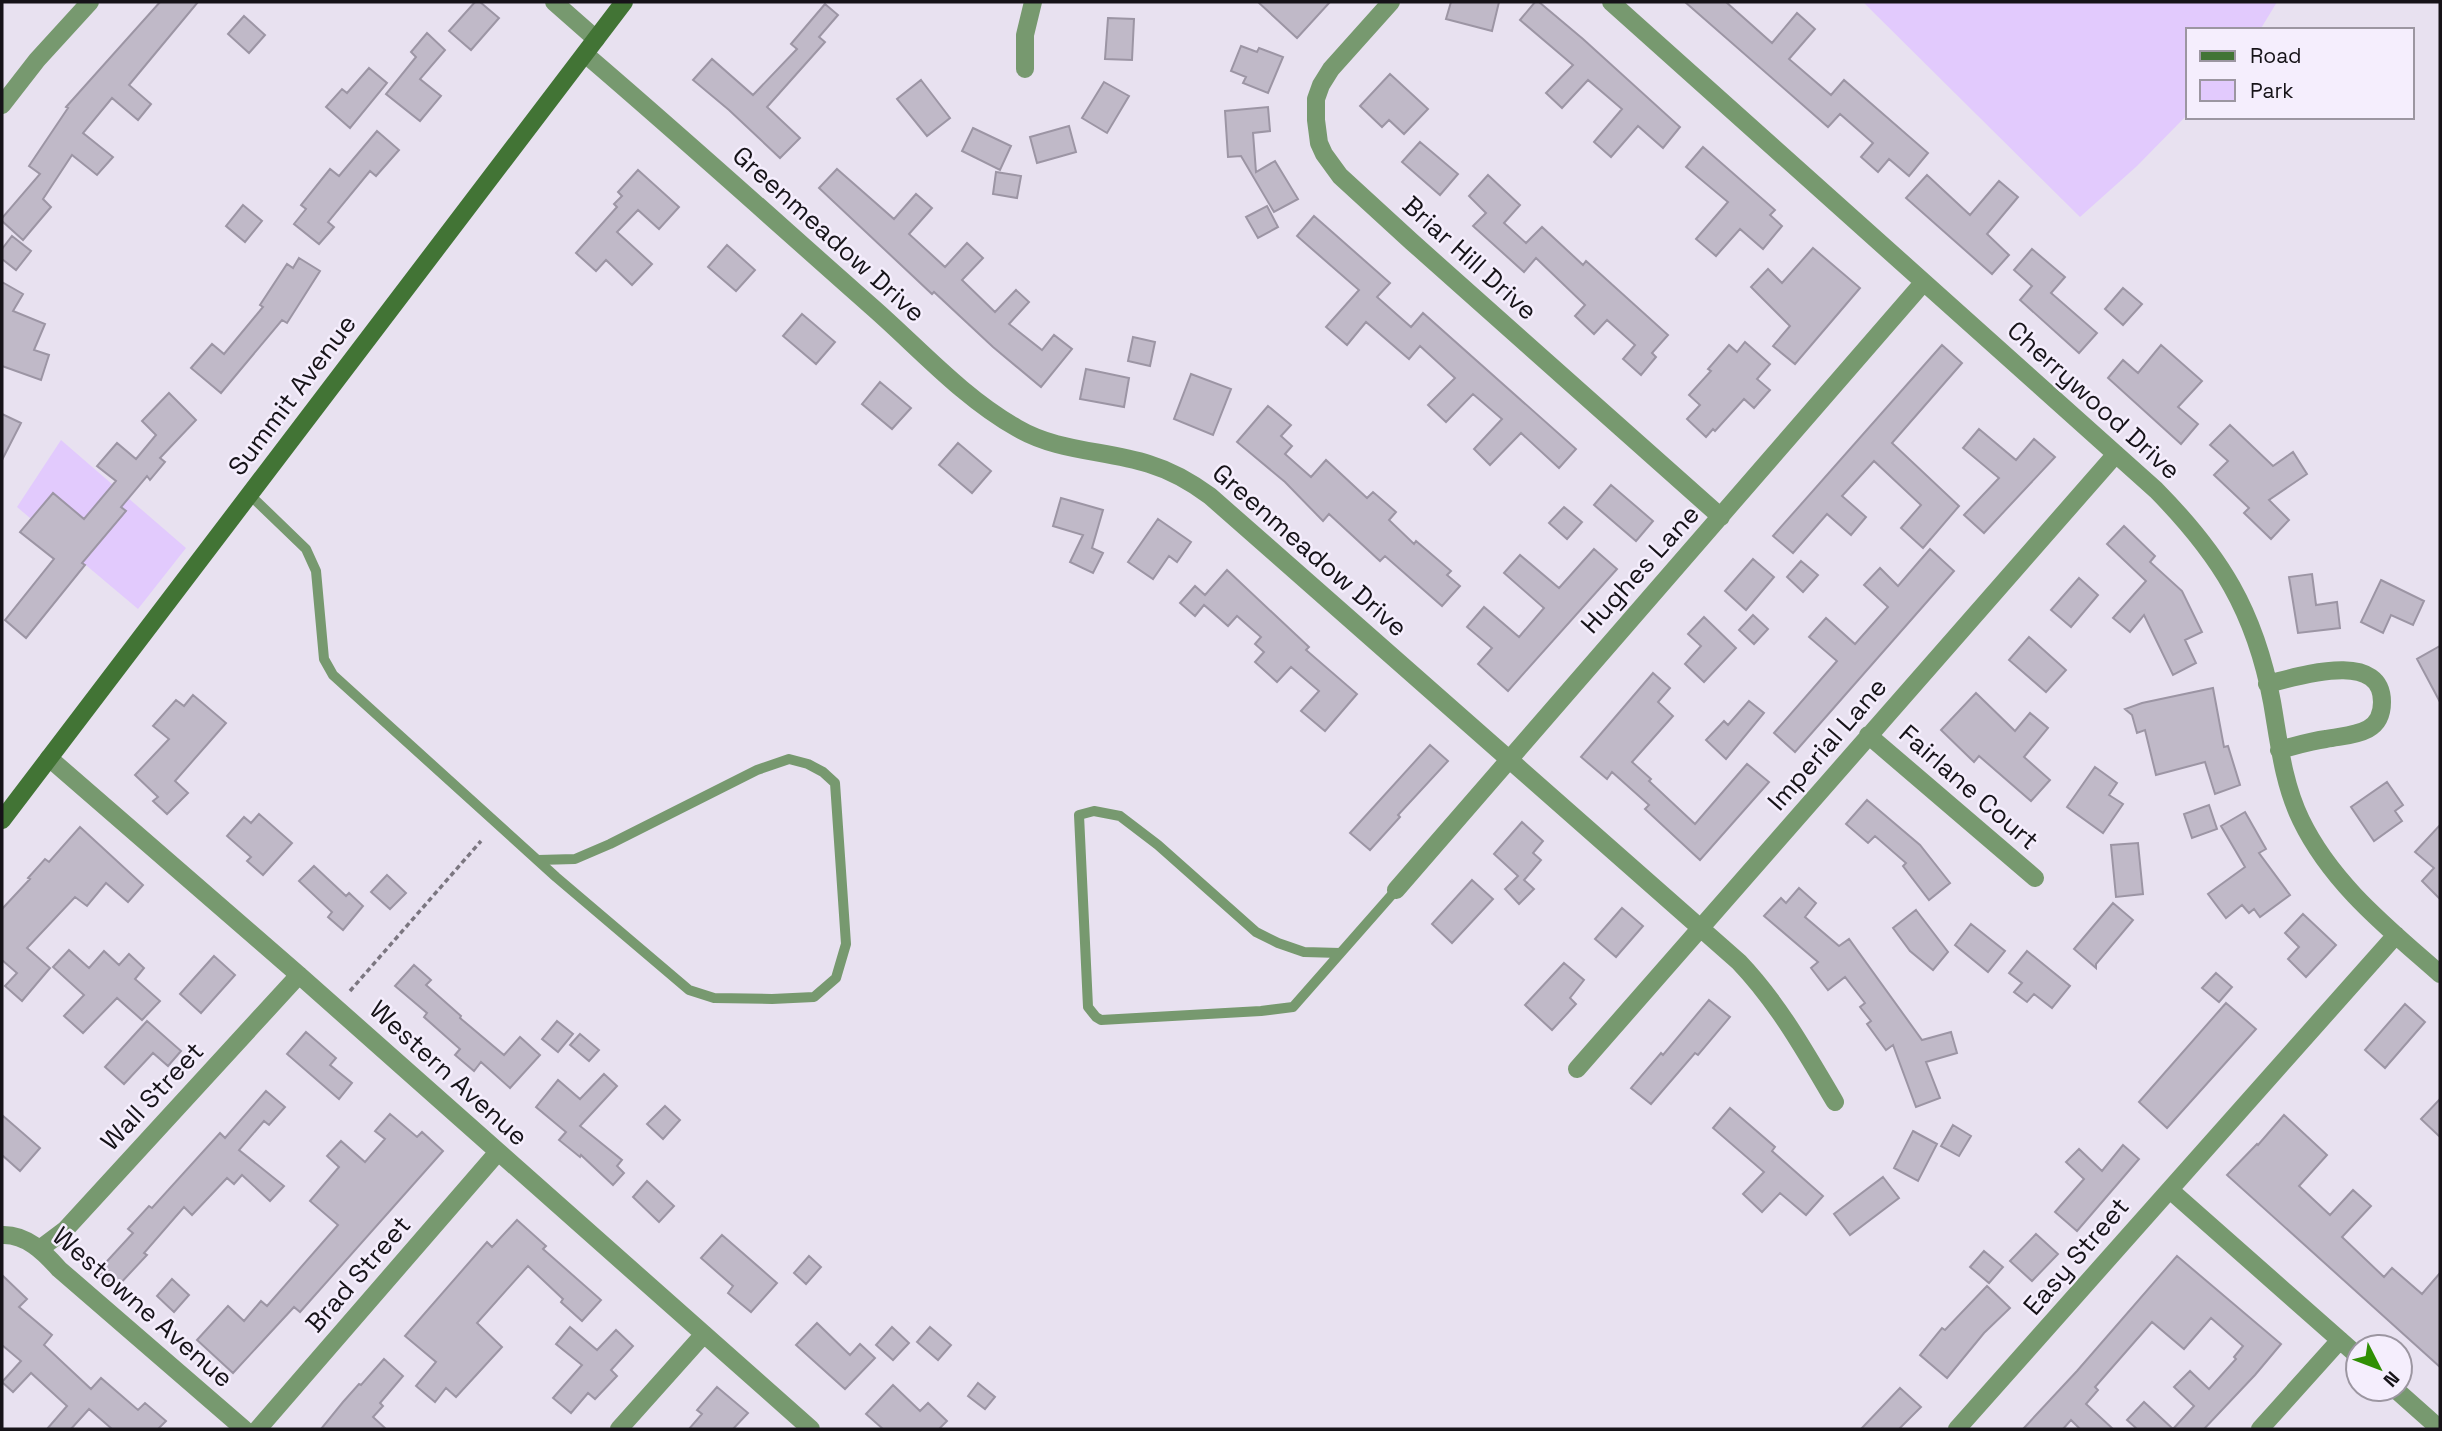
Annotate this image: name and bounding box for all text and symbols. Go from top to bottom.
legend [2186,28,2414,119]
text: Road [2250,42,2302,69]
text: Park [2250,77,2294,104]
street label: Greenmeadow Drive [726,138,932,330]
street label: Briar Hill Drive [1395,189,1545,327]
street label: Summit Avenue [220,308,364,482]
street label: Cherrywood Drive [2000,313,2188,487]
street label: Greenmeadow Drive [1205,456,1415,644]
street label: Hughes Lane [1573,497,1707,641]
street label: Imperial Lane [1760,670,1894,818]
street label: Fairlane Court [1892,717,2046,857]
street label: Western Avenue [363,993,535,1153]
street label: Wall Street [93,1035,211,1157]
street label: Easy Street [2016,1190,2136,1322]
street label: Brad Street [298,1208,418,1340]
street label: Westowne Avenue [46,1219,240,1395]
north arrow [2344,1333,2414,1403]
text: N [2378,1366,2405,1392]

